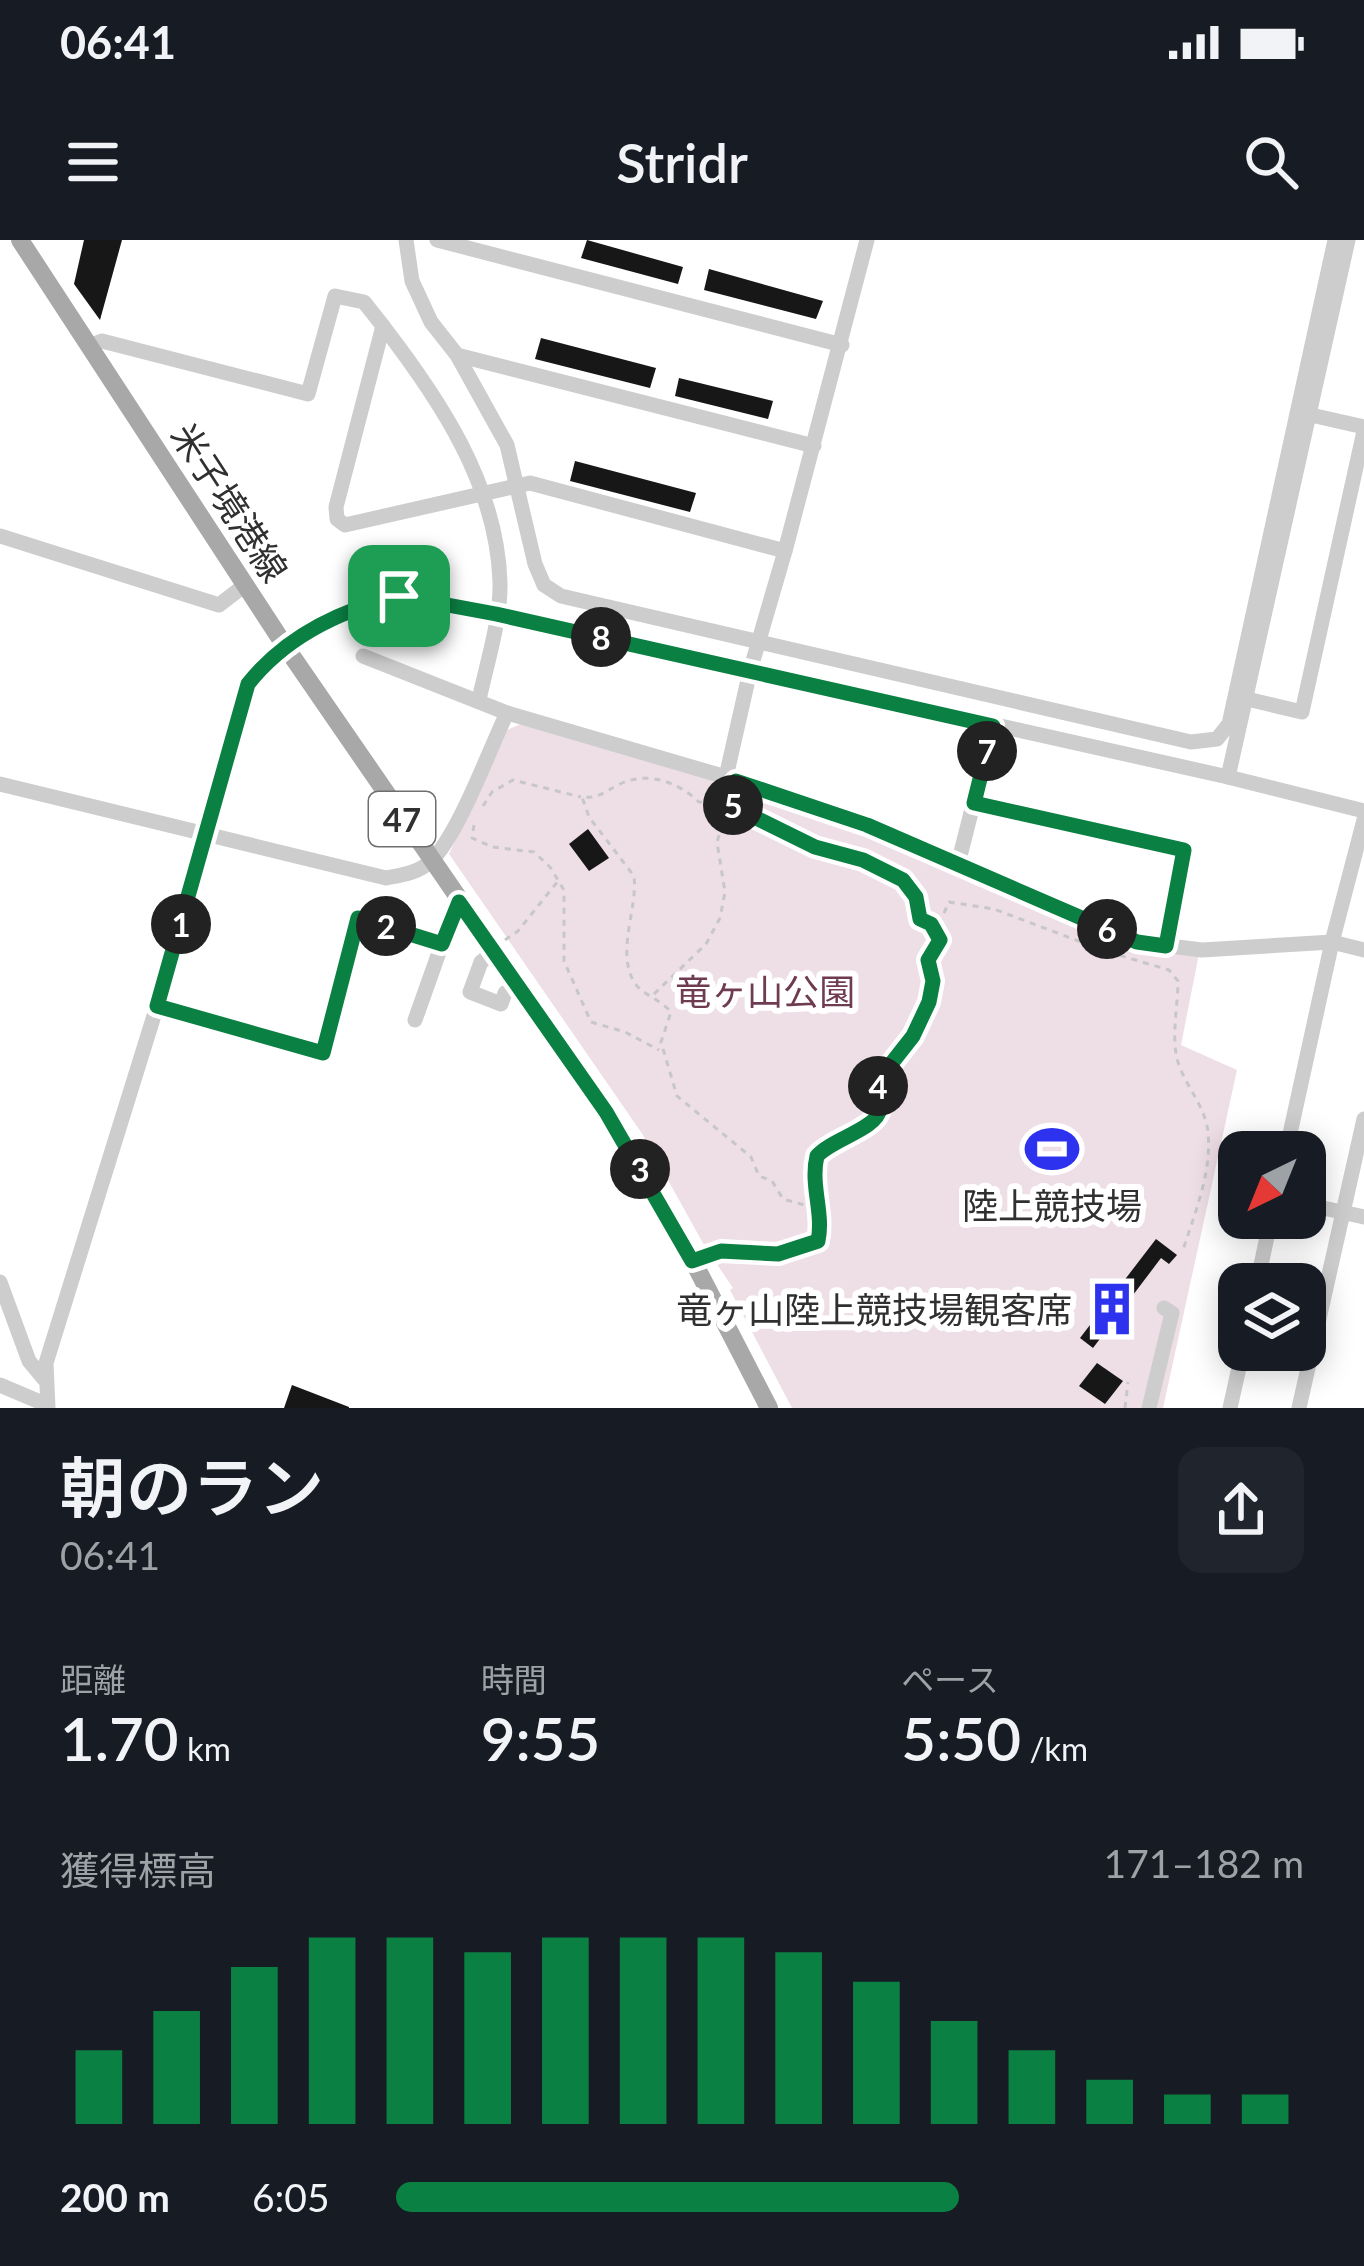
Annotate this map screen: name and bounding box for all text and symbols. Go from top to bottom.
text: 06:41 [60,15,176,69]
icon: menu [60,129,126,195]
icon: search [1238,129,1304,195]
text: Stridr [616,130,748,195]
street label: 米子境港線 [163,415,297,589]
pin [348,545,450,647]
icon: arrive [366,563,432,629]
pin: 8 [571,607,631,667]
text: 8 [591,617,611,657]
pin: 7 [957,721,1017,781]
text: 7 [977,731,997,771]
pin: 5 [703,775,763,835]
text: 5 [723,785,743,825]
road number: 47 [369,792,435,846]
pin: 1 [151,894,211,954]
pin: 2 [356,896,416,956]
pin: 6 [1077,899,1137,959]
text: 1 [171,904,191,944]
text: 2 [376,906,396,946]
text: 6 [1097,909,1117,949]
park label: 竜ヶ山公園 [675,969,855,1013]
pin: 4 [848,1056,908,1116]
text: 4 [868,1066,888,1106]
sports icon: 陸上競技場 [1023,1120,1081,1178]
north arrow [1218,1131,1326,1239]
map controls [1218,1131,1326,1371]
pin: 3 [610,1139,670,1199]
text: 3 [630,1149,650,1189]
place label: 陸上競技場 [962,1183,1142,1227]
button: layers [1218,1263,1326,1371]
building icon: 竜ヶ山陸上競技場観客席 [1083,1280,1141,1338]
place label: 竜ヶ山陸上競技場観客席 [676,1287,1072,1331]
text: 朝のラン [60,1447,324,1526]
button: share [1178,1447,1304,1573]
text: 06:41 [60,1532,160,1578]
text: 距離 [60,1659,126,1699]
text: 時間 [481,1659,547,1699]
text: ペース [901,1659,999,1699]
text: 1.70 [60,1702,179,1774]
text: 9:55 [481,1702,600,1774]
text: 5:50 [901,1702,1021,1774]
text: km [179,1728,231,1768]
text: /km [1021,1728,1088,1768]
text: 171–182 m [1104,1840,1304,1886]
text: 獲得標高 [60,1847,216,1893]
text: 200 m [60,2174,170,2220]
text: 6:05 [252,2174,330,2220]

